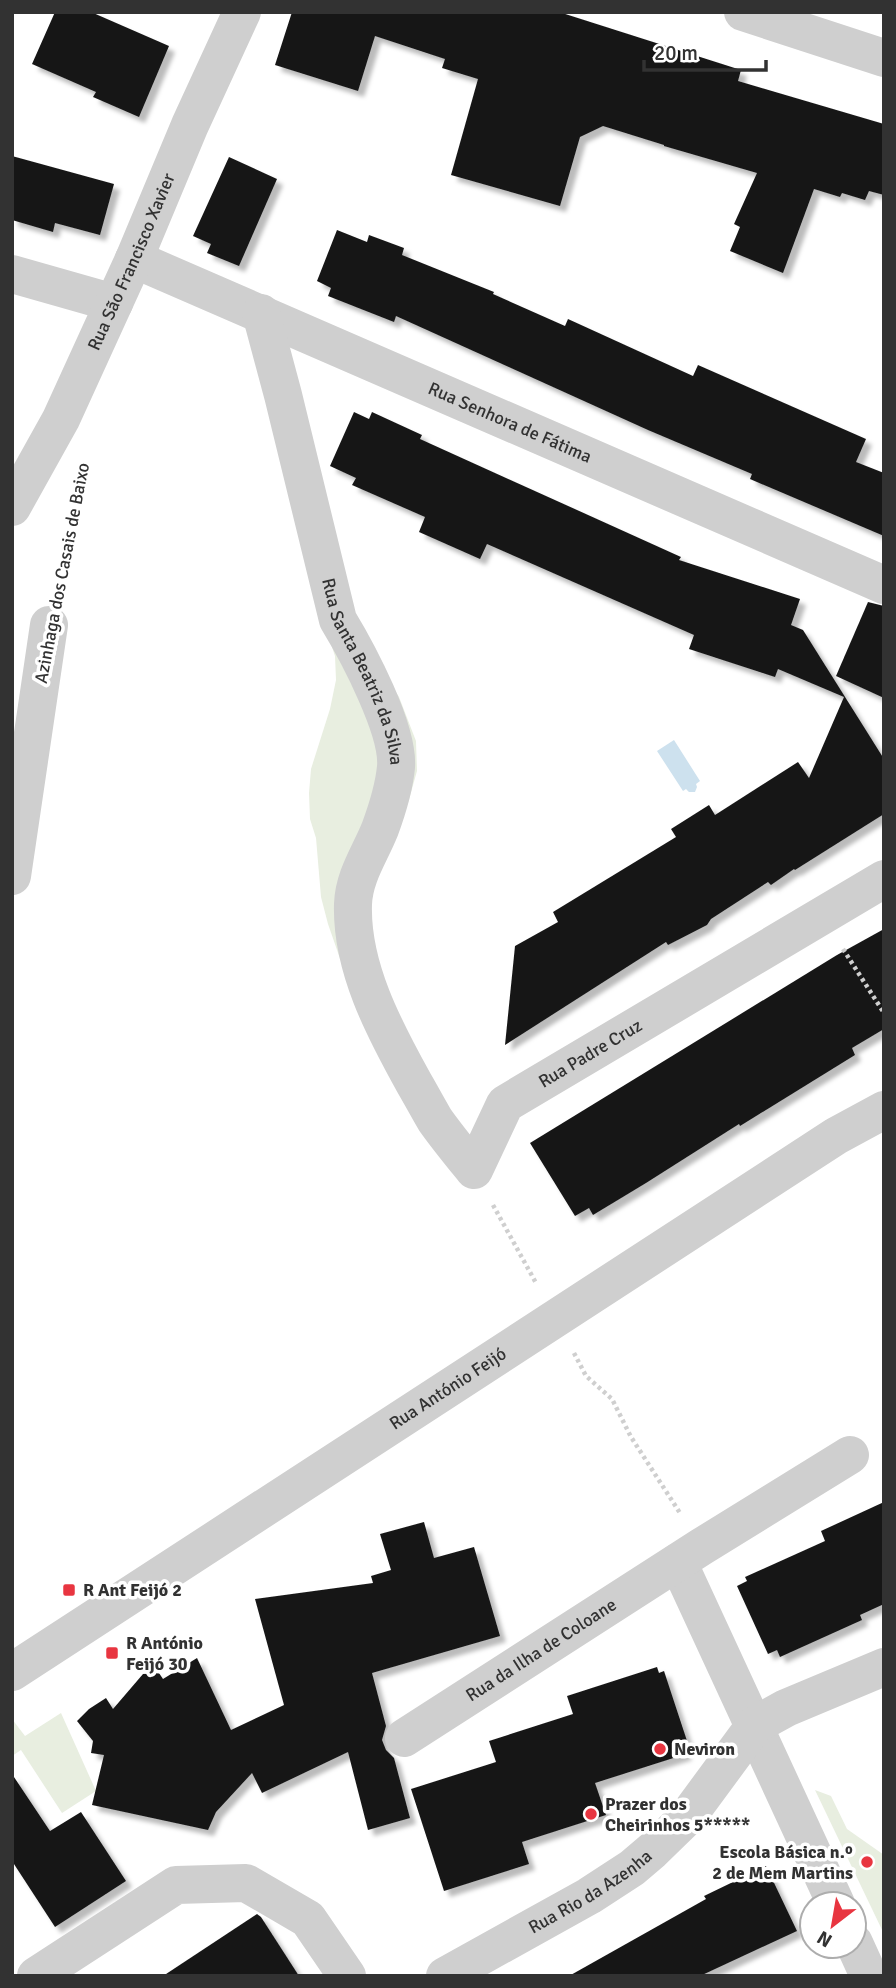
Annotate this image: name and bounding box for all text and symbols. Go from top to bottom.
scale bar [644,28,766,72]
text: 20 m [654,40,698,66]
street label: Rua São Francisco Xavier [83,170,180,354]
street label: Rua Senhora de Fátima [425,377,595,468]
street label: Azinhaga dos Casais de Baixo [30,461,94,685]
street label: Rua Santa Beatriz da Silva [317,576,407,766]
street label: Rua Padre Cruz [534,1014,646,1093]
street label: Rua António Feijó [385,1342,510,1434]
place label: R Ant Feijó 2 [83,1579,182,1601]
marker: R Ant Feijó 2 [61,1582,77,1598]
street label: Rua da Ilha de Coloane [462,1593,621,1706]
place label: R António Feijó 30 [126,1632,203,1675]
marker: R António Feijó 30 [104,1645,120,1661]
place label: Neviron [674,1738,735,1760]
marker: Neviron [652,1741,668,1757]
place label: Prazer dos Cheirinhos 5***** [605,1793,750,1836]
marker: Prazer dos Cheirinhos 5***** [583,1806,599,1822]
place label: Escola Básica n.º 2 de Mem Martins [712,1841,853,1884]
street label: Rua Rio da Azenha [525,1845,656,1938]
marker: Escola Básica n.º 2 de Mem Martins [859,1854,875,1870]
north arrow [798,1890,868,1960]
text: N [813,1925,837,1952]

